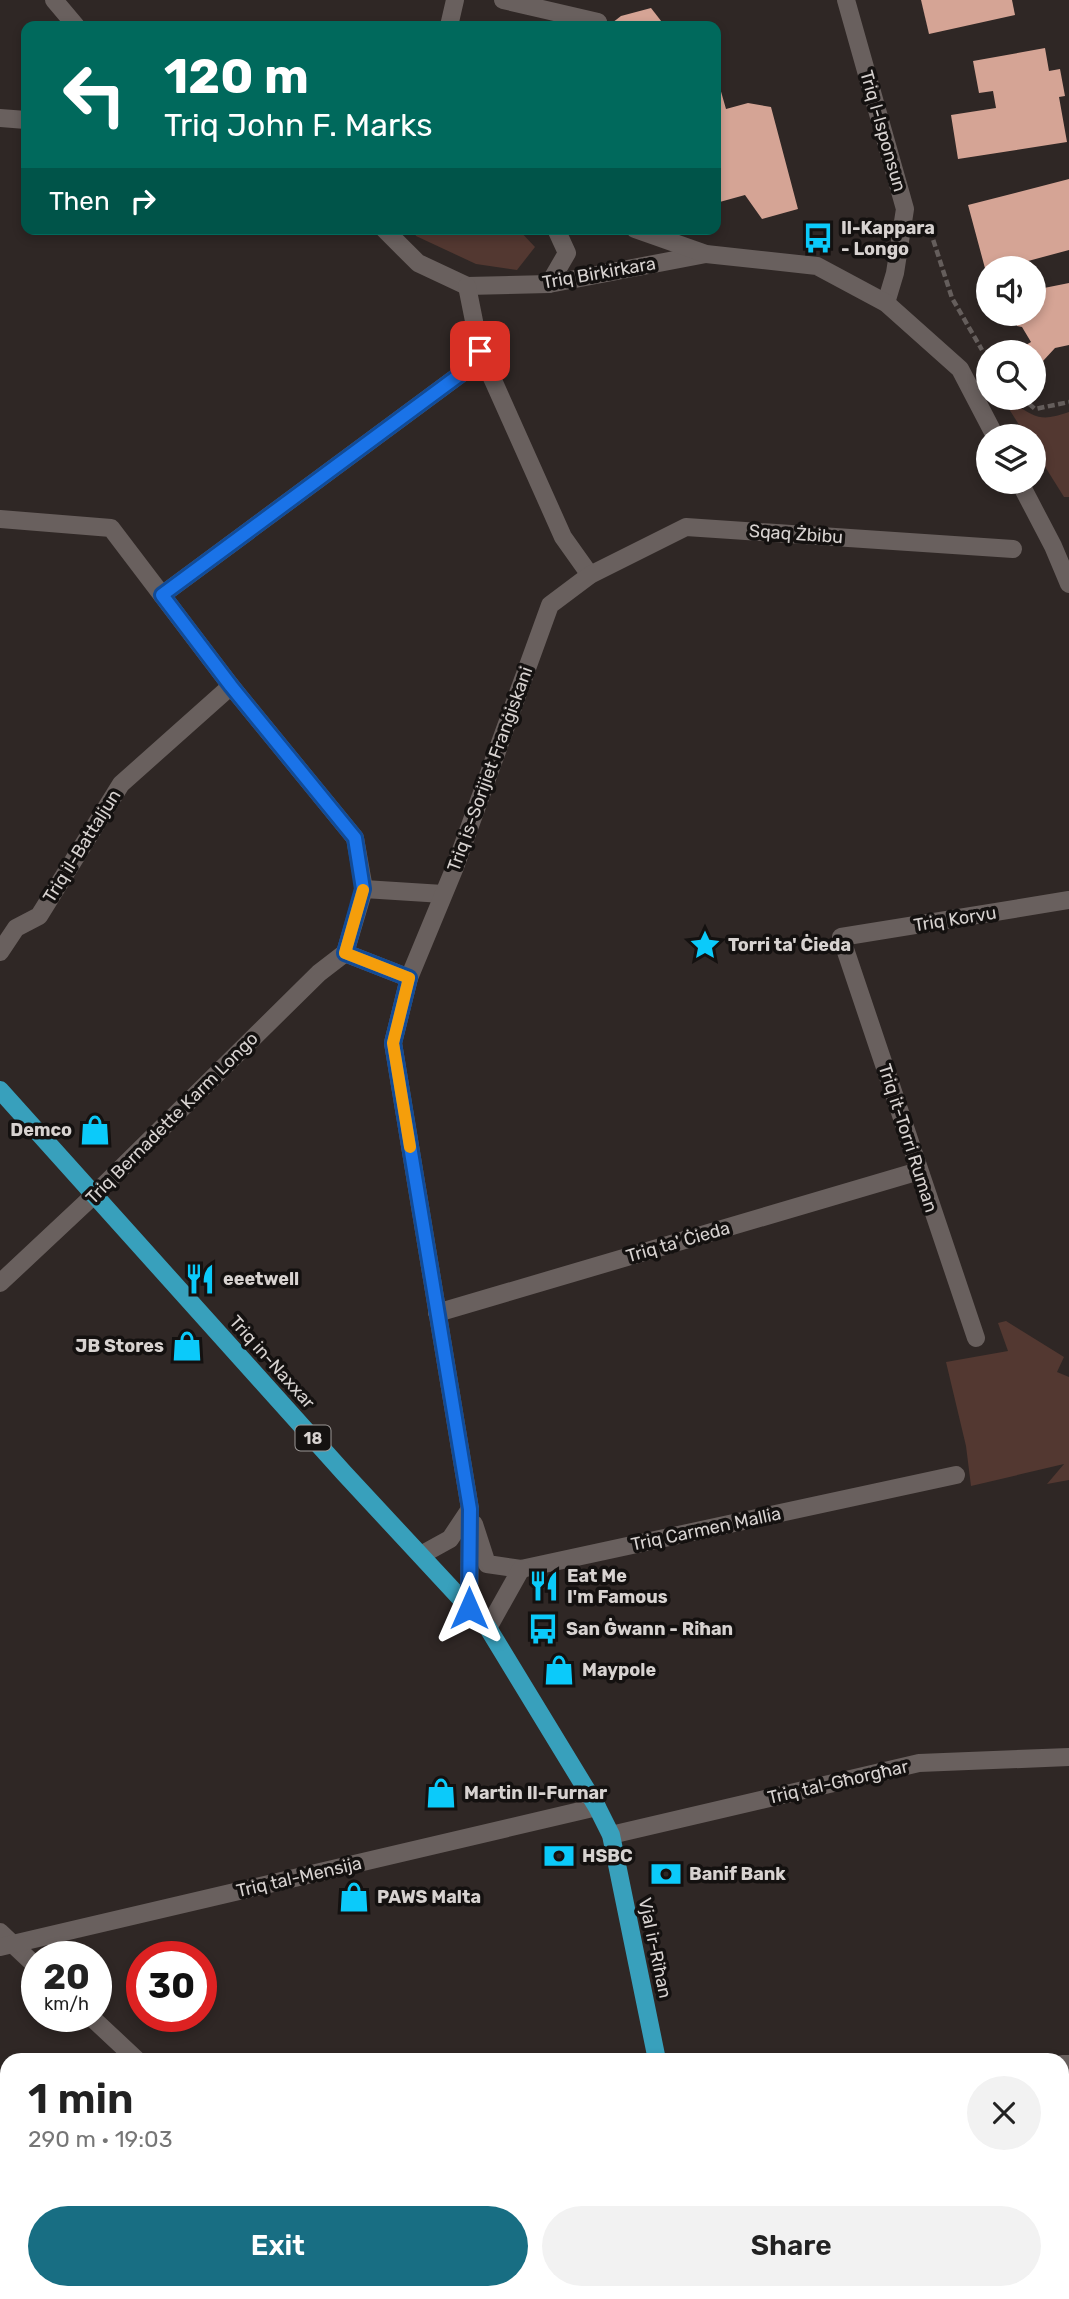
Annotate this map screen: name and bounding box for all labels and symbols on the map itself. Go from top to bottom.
street label: Triq l-Isponsun [855,68,911,194]
place label: Il-Kappara - Longo [841,217,935,260]
bus stop icon: Il-Kappara - Longo [801,221,835,255]
street label: Triq Birkirkara [541,252,657,294]
pin [450,321,510,381]
street label: Sqaq Żbibu [748,520,844,548]
street label: Triq is-Sorijiet Franġiskani [443,663,537,875]
street label: Triq il-Battaljun [38,785,126,907]
street label: Triq Korvu [912,902,998,936]
place icon: Torri ta' Ċieda [688,928,722,962]
place label: Torri ta' Ċieda [728,934,851,956]
street label: Triq Bernadette Karm Longo [81,1027,263,1209]
street label: Triq it-Torri Ruman [874,1061,942,1215]
shop icon: Demco [78,1113,112,1147]
place label: Demco [10,1119,72,1141]
street label: Triq ta' Ċieda [624,1217,732,1267]
restaurant icon: eeetwell [183,1262,217,1296]
place label: eeetwell [223,1268,299,1290]
street label: Triq in-Naxxar [224,1311,320,1413]
shop icon: JB Stores [170,1329,204,1363]
place label: JB Stores [75,1335,164,1357]
road number: 18 [296,1426,330,1450]
street label: Triq Carmen Mallia [629,1502,783,1556]
place label: Eat Me I'm Famous [567,1565,668,1608]
restaurant icon: Eat Me I'm Famous [527,1569,561,1603]
position arrow [432,1571,506,1645]
bus stop icon: San Ġwann - Riħan [526,1612,560,1646]
place label: San Ġwann - Riħan [566,1618,733,1640]
shop icon: Maypole [542,1653,576,1687]
place label: Maypole [582,1659,656,1681]
street label: Triq tal-Għorgħar [766,1755,911,1809]
shop icon: Martin Il-Furnar [424,1776,458,1810]
place label: Martin Il-Furnar [464,1782,607,1804]
bank icon: HSBC [542,1839,576,1873]
place label: HSBC [582,1845,633,1867]
street label: Triq tal-Mensija [234,1852,364,1902]
bank icon: Banif Bank [649,1857,683,1891]
place label: Banif Bank [689,1863,786,1885]
shop icon: PAWS Malta [337,1880,371,1914]
place label: PAWS Malta [377,1886,481,1908]
street label: Vjal ir-Riħan [634,1896,676,2000]
speed limit sign: 30 [126,1941,217,2032]

